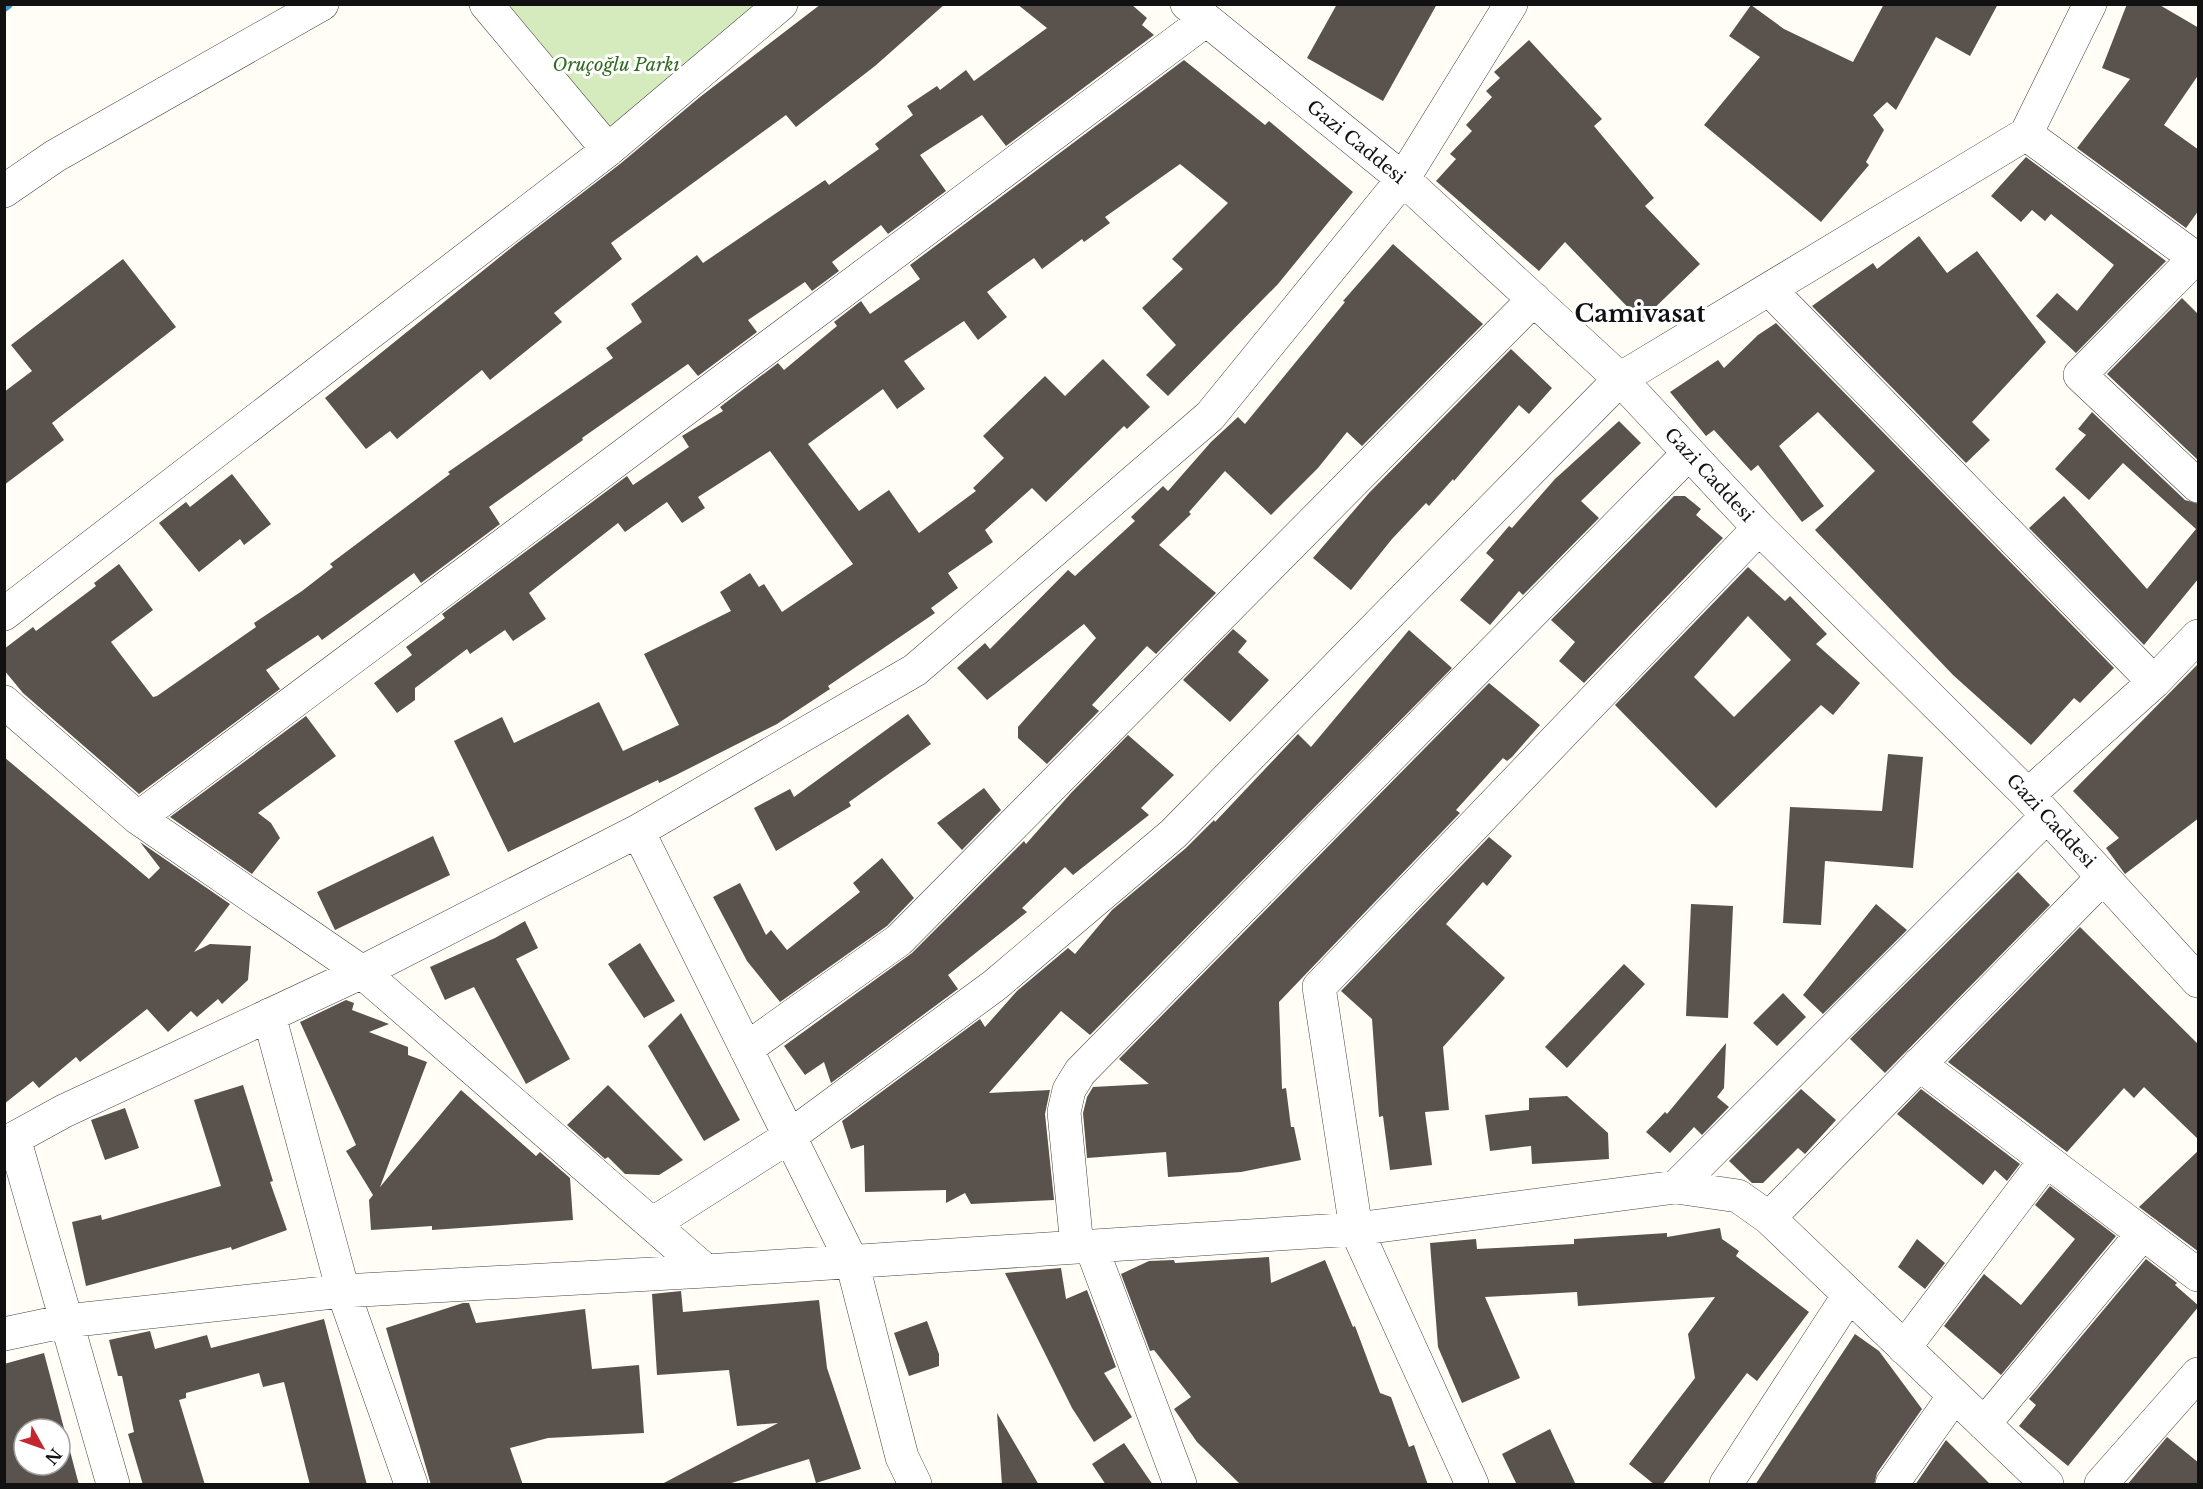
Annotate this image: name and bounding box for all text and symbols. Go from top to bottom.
park label: Oruçoğlu Parkı [552,54,680,76]
street label: Gazi Caddesi [1302,96,1410,188]
district label: Camivasat [1574,299,1706,328]
street label: Gazi Caddesi [1660,424,1758,526]
street label: Gazi Caddesi [2002,770,2100,872]
north arrow [12,1417,72,1477]
text: N [41,1444,66,1469]

